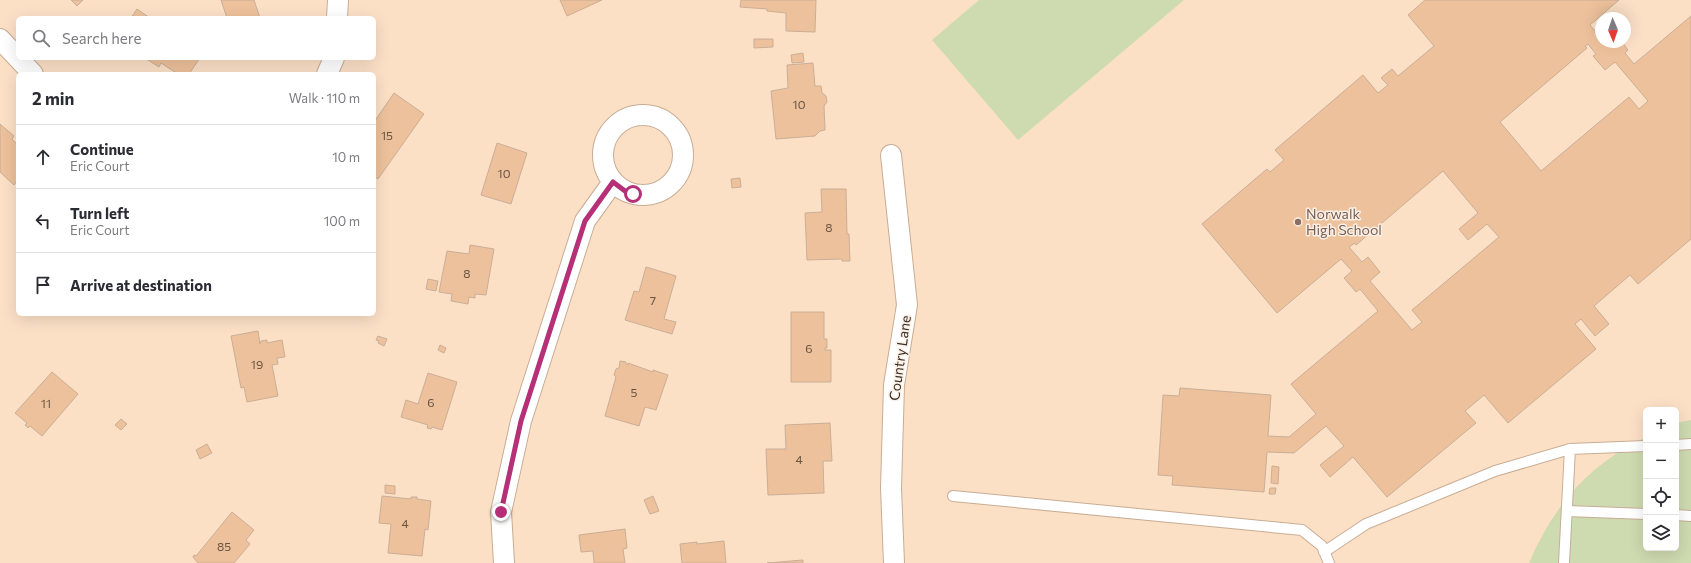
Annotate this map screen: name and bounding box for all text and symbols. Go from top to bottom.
north arrow [1595,12,1631,48]
search box [16,16,376,60]
icon: search [30,27,52,49]
text: Search here [62,29,141,47]
text: 2 min [32,88,74,109]
text: Walk · 110 m [289,90,360,106]
house number: 10 [793,97,806,111]
house number: 15 [381,128,393,142]
text: Continue [70,140,134,158]
icon: ahead [32,146,54,168]
text: 10 m [332,149,360,165]
text: Eric Court [70,158,130,174]
house number: 10 [498,166,511,180]
route start [624,185,642,203]
text: Turn left [70,204,129,222]
place label: Norwalk High School [1306,205,1382,238]
icon: left [32,210,54,232]
text: 100 m [324,213,360,229]
marker: Norwalk High School [1293,217,1303,227]
house number: 8 [825,220,833,234]
text: Eric Court [70,222,130,238]
house number: 8 [463,266,471,280]
icon: arrive [32,274,54,296]
text: Arrive at destination [70,276,212,294]
house number: 7 [650,293,656,307]
street label: Country Lane [885,314,914,402]
house number: 6 [805,341,813,355]
house number: 19 [251,357,263,371]
house number: 5 [631,385,638,399]
house number: 6 [427,395,435,409]
house number: 11 [41,396,51,410]
map controls [1643,407,1679,551]
button: + [1643,407,1679,443]
button: − [1643,443,1679,479]
house number: 4 [795,452,803,466]
button: locate [1643,479,1679,515]
route end [492,503,510,521]
button: layers [1643,515,1679,551]
house number: 4 [401,516,409,530]
house number: 85 [217,539,231,553]

